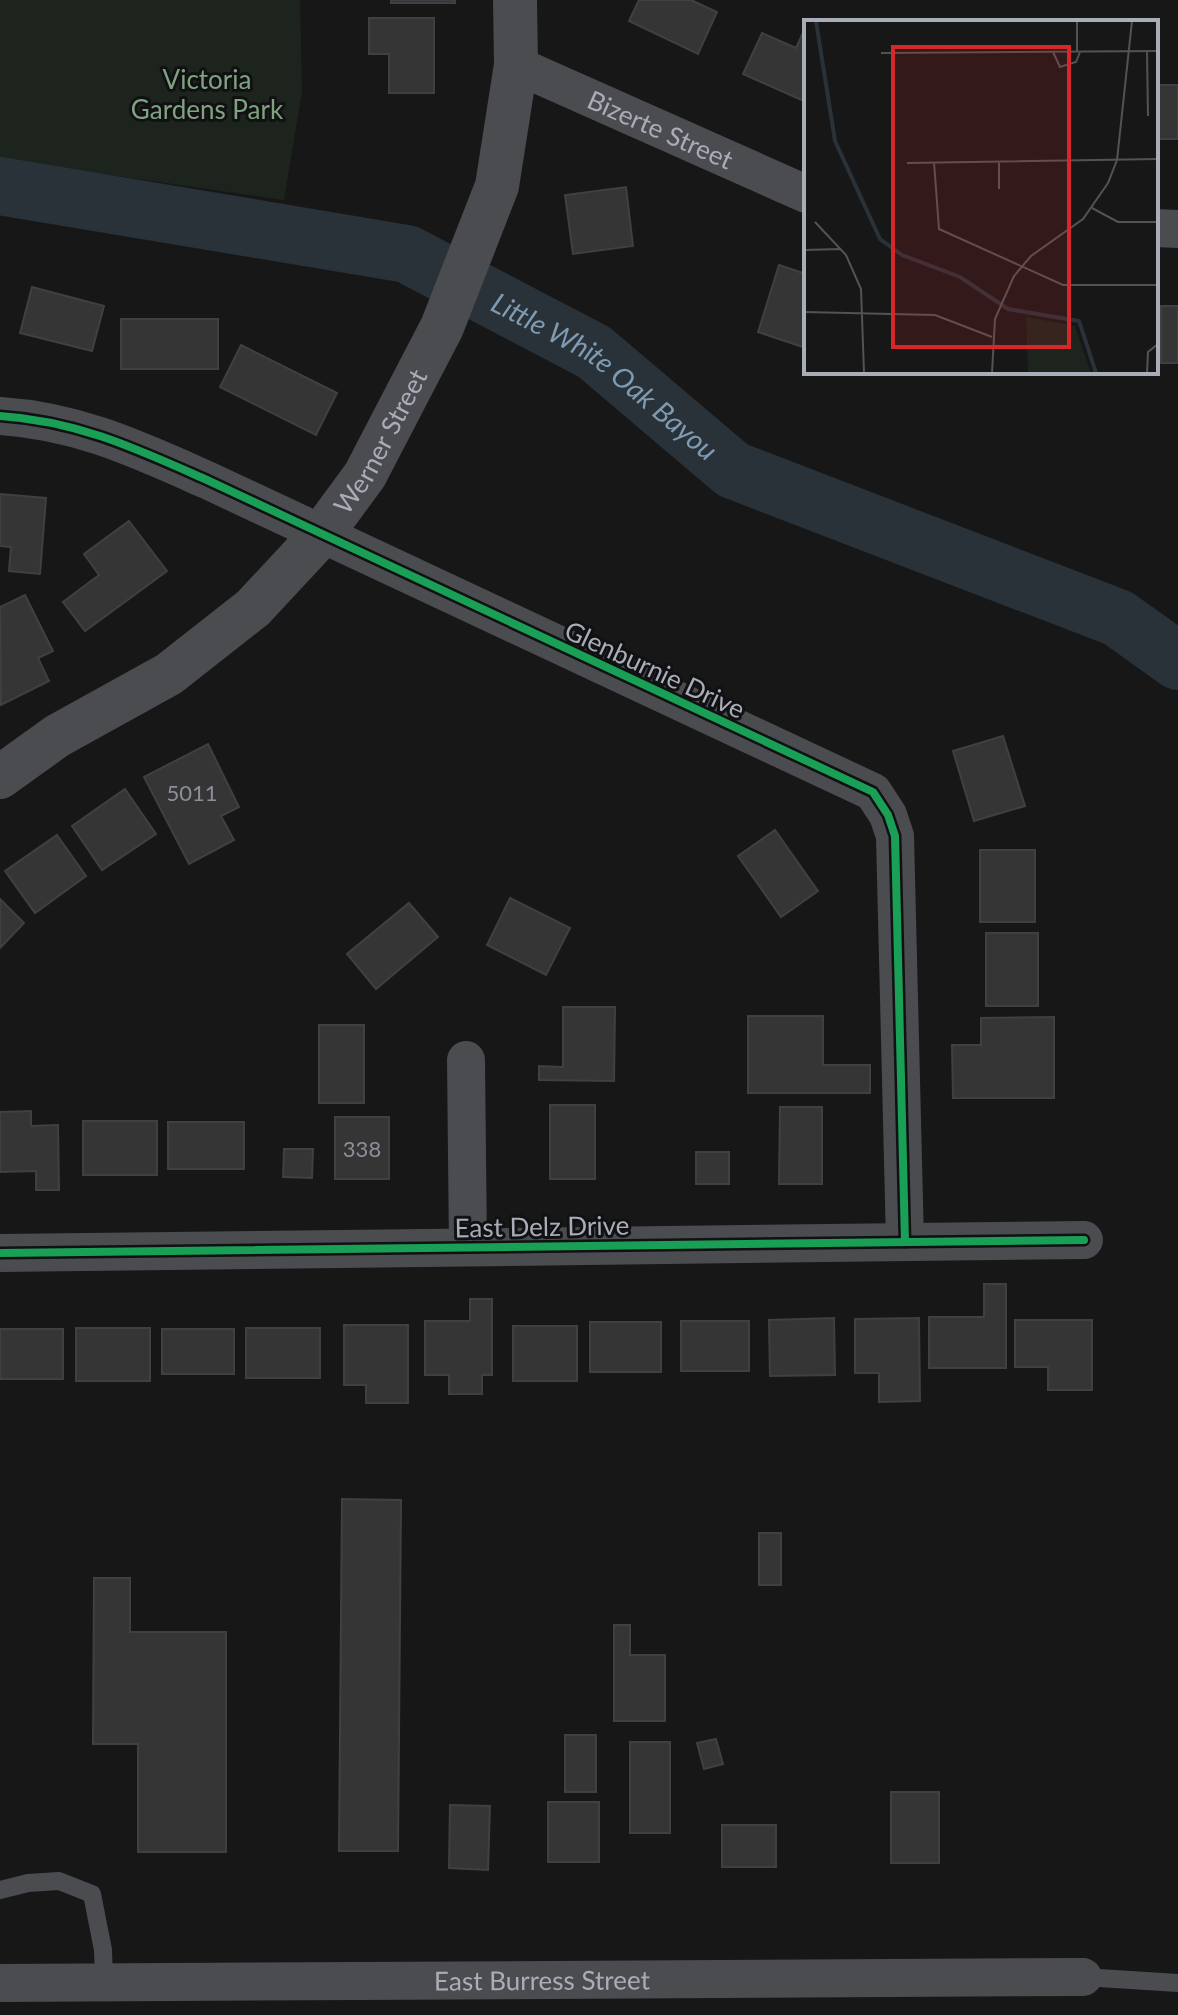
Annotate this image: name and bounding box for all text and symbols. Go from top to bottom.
inset map [804,20,1158,374]
park label: Victoria Gardens Park [131,63,284,125]
street label: Bizerte Street [583,83,739,176]
water label: Little White Oak Bayou [486,285,725,467]
street label: Werner Street [326,363,434,520]
street label: Glenburnie Drive [560,613,750,725]
house number: 5011 [166,779,218,806]
house number: 338 [343,1135,381,1162]
street label: East Delz Drive [454,1208,630,1244]
street label: East Burress Street [434,1963,651,1997]

